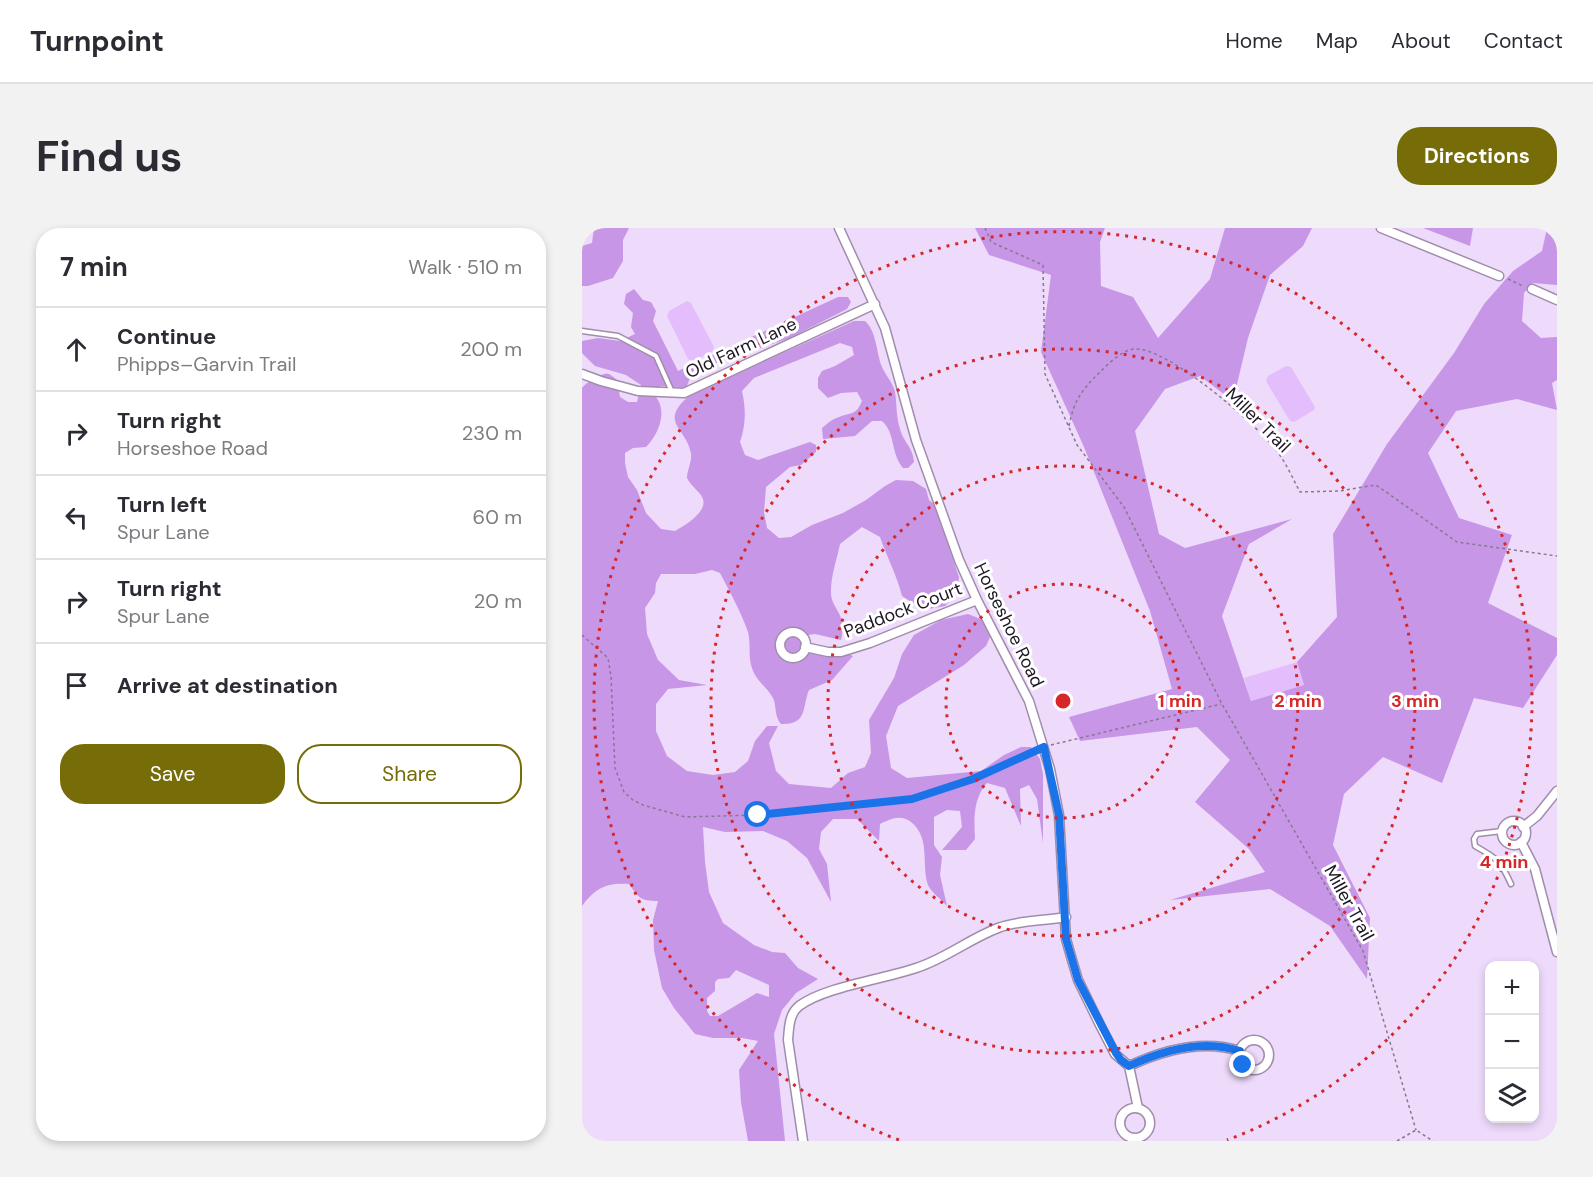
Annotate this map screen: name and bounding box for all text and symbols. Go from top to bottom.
text: Turnpoint [30,23,164,60]
text: Home [1225,27,1283,55]
text: Map [1316,27,1358,55]
text: About [1391,27,1451,55]
text: Contact [1484,27,1563,55]
button: Directions [1397,127,1557,185]
text: Find us [36,129,182,184]
text: 7 min [60,250,128,284]
text: Walk · 510 m [408,254,522,280]
street label: Old Farm Lane [681,312,801,384]
text: Continue [117,322,216,351]
icon: ahead [60,333,93,366]
text: 200 m [460,336,522,362]
text: Phipps–Garvin Trail [117,351,297,377]
street label: Miller Trail [1220,382,1296,458]
text: Turn right [117,406,222,435]
icon: right [60,417,93,450]
text: 230 m [462,420,522,446]
text: Horseshoe Road [117,435,268,461]
text: Turn left [117,490,207,519]
icon: left [60,501,93,534]
text: 60 m [473,504,522,530]
text: Spur Lane [117,519,210,545]
street label: Horseshoe Road [968,559,1050,691]
text: Turn right [117,574,222,603]
street label: Paddock Court [840,576,966,644]
icon: right [60,585,93,618]
text: 20 m [474,588,522,614]
text: Spur Lane [117,603,210,629]
icon: arrive [60,669,93,702]
text: Arrive at destination [117,671,338,700]
text: 1 min [1158,689,1202,713]
text: 2 min [1274,689,1322,713]
text: 3 min [1391,689,1439,713]
centre of rings [1053,691,1073,711]
button: Save [60,744,285,804]
button: Share [297,744,522,804]
route start [744,801,770,827]
text: 4 min [1480,850,1528,874]
street label: Miller Trail [1318,861,1380,945]
map controls [1485,961,1539,1123]
button: + [1485,961,1539,1015]
button: − [1485,1015,1539,1069]
route end [1229,1051,1255,1077]
button: layers [1485,1069,1539,1123]

